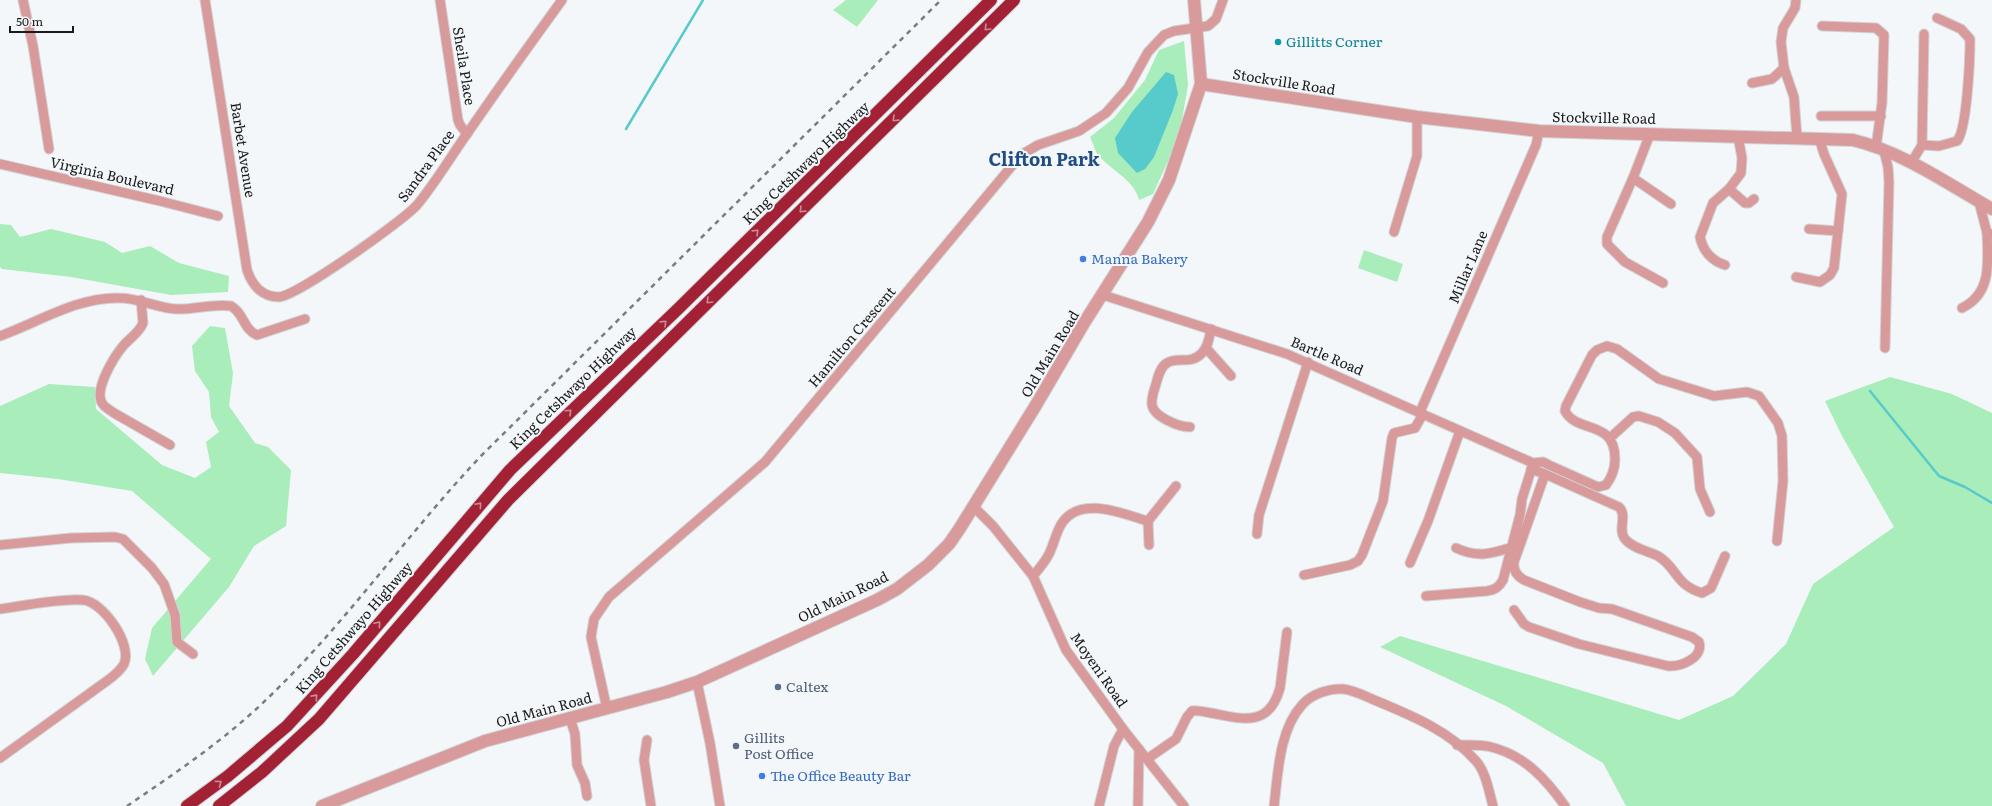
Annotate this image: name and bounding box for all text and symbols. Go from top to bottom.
scale bar [10,8,73,34]
text: 50 m [16,12,43,30]
one-way arrow [984,23,992,31]
street label: Sheila Place [449,25,481,107]
place label: Gillitts Corner [1286,31,1383,51]
marker: Gillitts Corner [1273,37,1283,47]
street label: Stockville Road [1231,63,1337,99]
street label: King Cetshwayo Highway [737,96,874,228]
street label: Barbet Avenue [227,101,261,199]
street label: Stockville Road [1552,106,1656,128]
one-way arrow [892,114,900,122]
street label: Sandra Place [392,125,458,206]
district label: Clifton Park [988,145,1100,172]
street label: Virginia Boulevard [48,151,177,199]
one-way arrow [799,205,807,213]
street label: Millar Lane [1443,227,1491,306]
one-way arrow [751,229,759,236]
place label: Manna Bakery [1091,248,1189,268]
marker: Manna Bakery [1078,254,1088,264]
street label: Hamilton Crescent [803,281,900,391]
one-way arrow [706,297,714,304]
street label: Old Main Road [1015,306,1083,401]
one-way arrow [659,320,667,327]
street label: King Cetshwayo Highway [504,321,641,453]
street label: Bartle Road [1288,331,1367,380]
one-way arrow [565,410,572,417]
one-way arrow [474,502,481,510]
street label: King Cetshwayo Highway [290,556,417,698]
street label: Old Main Road [794,565,892,627]
one-way arrow [374,622,381,629]
street label: Moyeni Road [1067,628,1133,711]
place label: Caltex [786,676,829,696]
marker: Caltex [773,682,783,692]
street label: Old Main Road [494,687,594,731]
one-way arrow [311,694,318,701]
place label: Gillits Post Office [744,727,814,763]
marker: Gillits Post Office [731,741,741,751]
place label: The Office Beauty Bar [770,765,911,785]
marker: The Office Beauty Bar [757,771,767,781]
one-way arrow [214,781,221,788]

